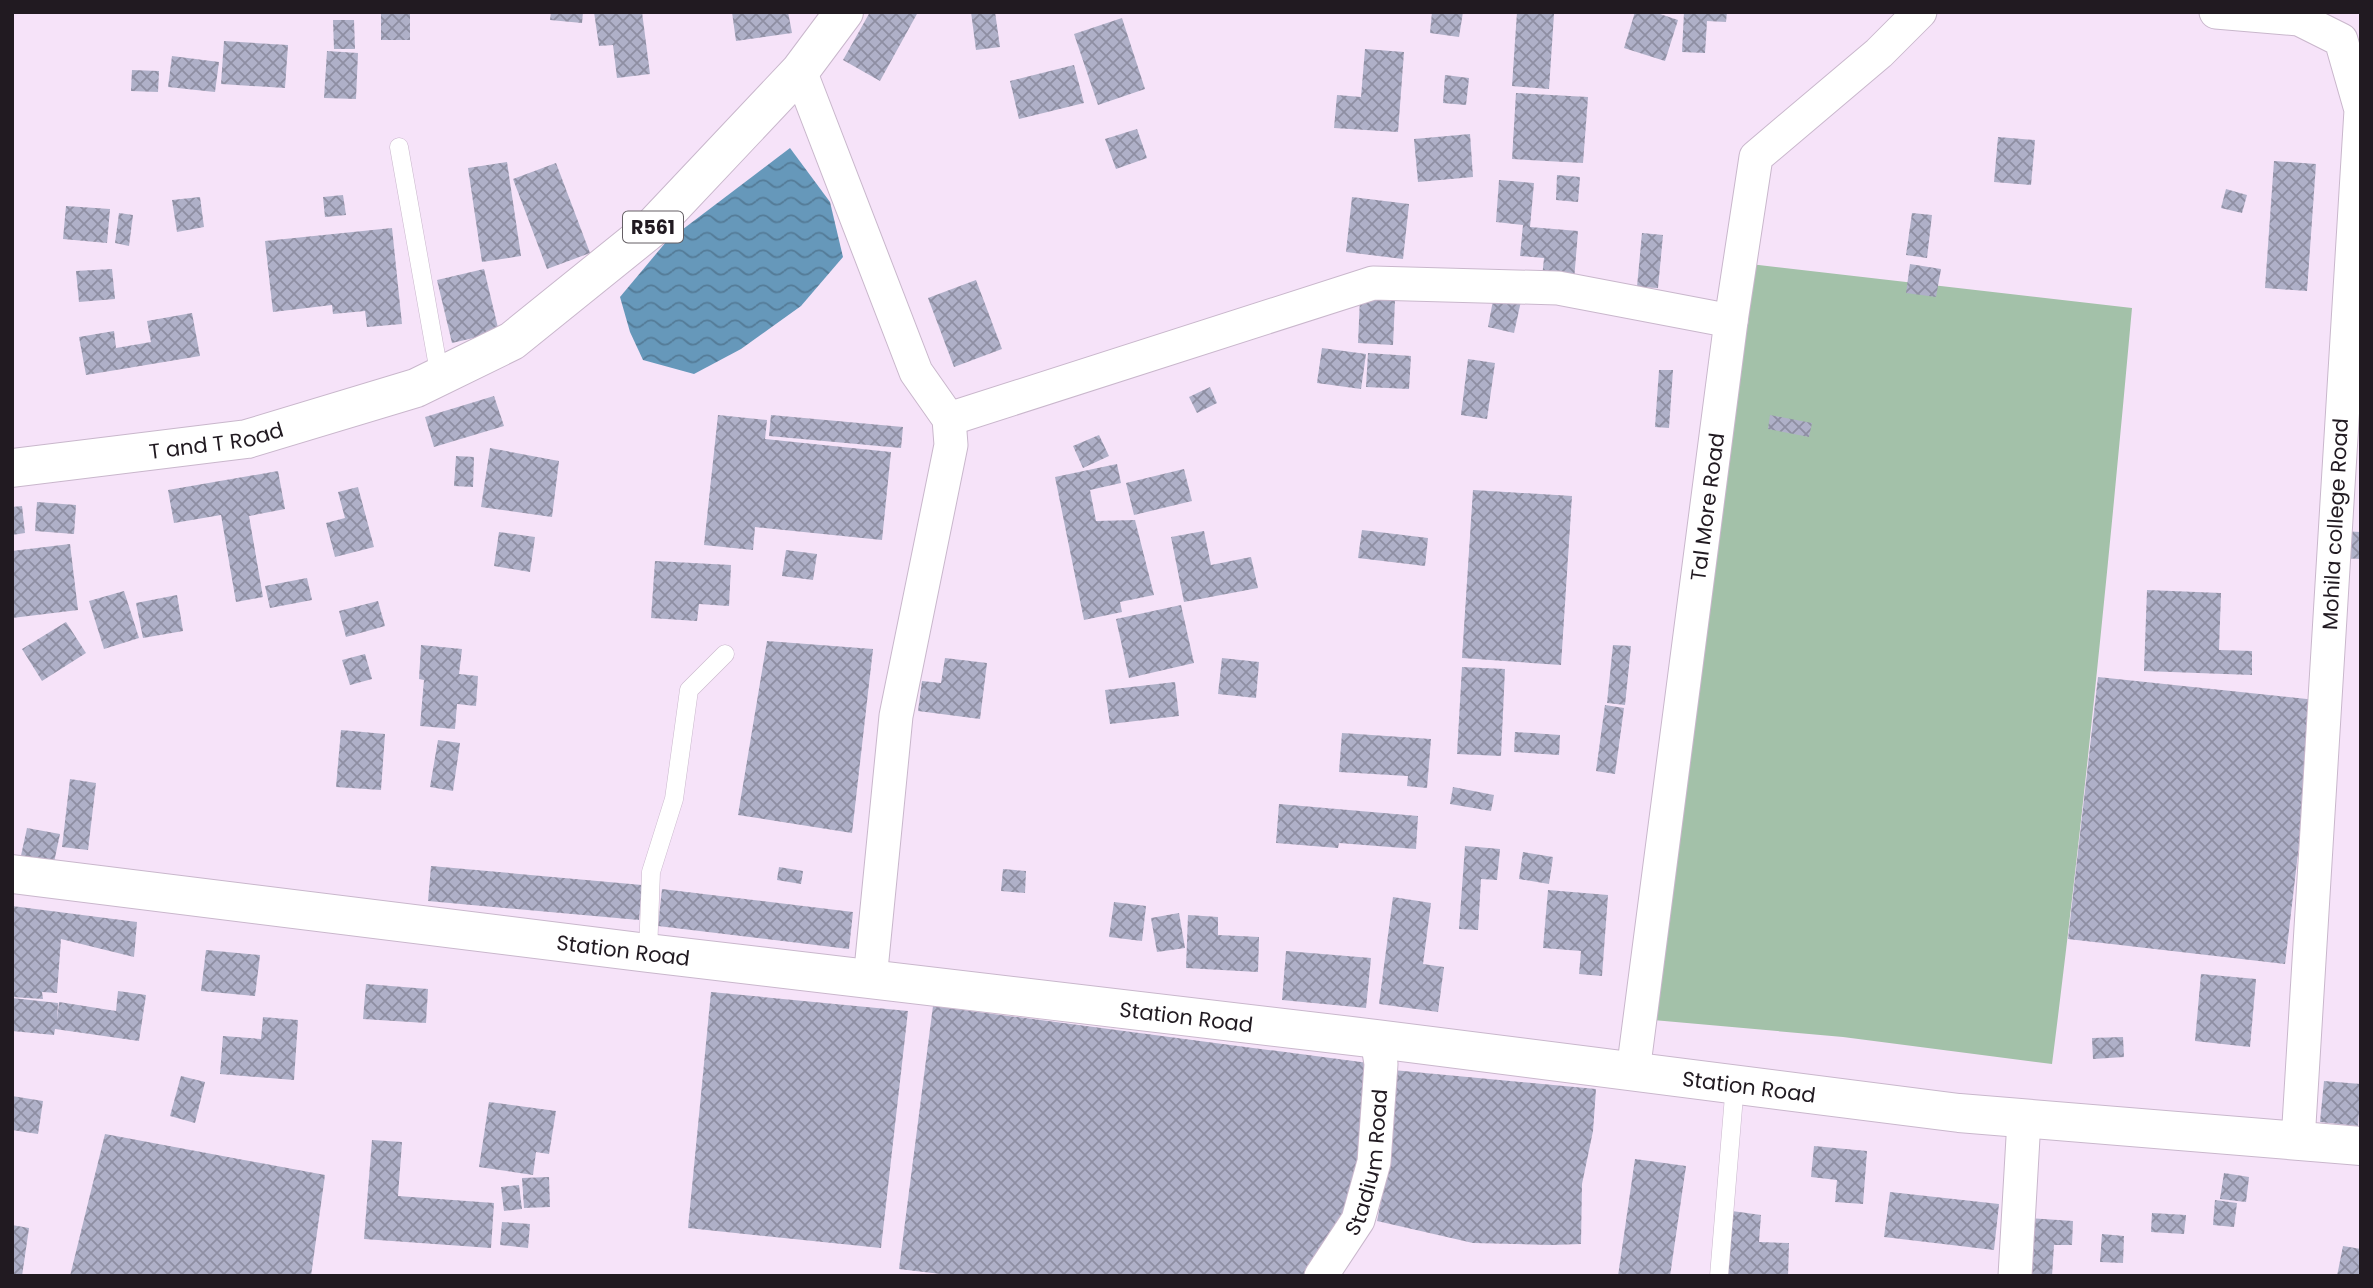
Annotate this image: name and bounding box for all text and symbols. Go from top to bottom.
road number: R561 [623,212,683,243]
street label: T and T Road [147,414,287,465]
street label: Mohila college Road [2315,417,2355,631]
street label: Tal More Road [1683,431,1731,583]
street label: Station Road [555,927,692,972]
street label: Station Road [1118,994,1255,1039]
street label: Station Road [1681,1063,1817,1109]
street label: Stadium Road [1337,1088,1394,1241]

